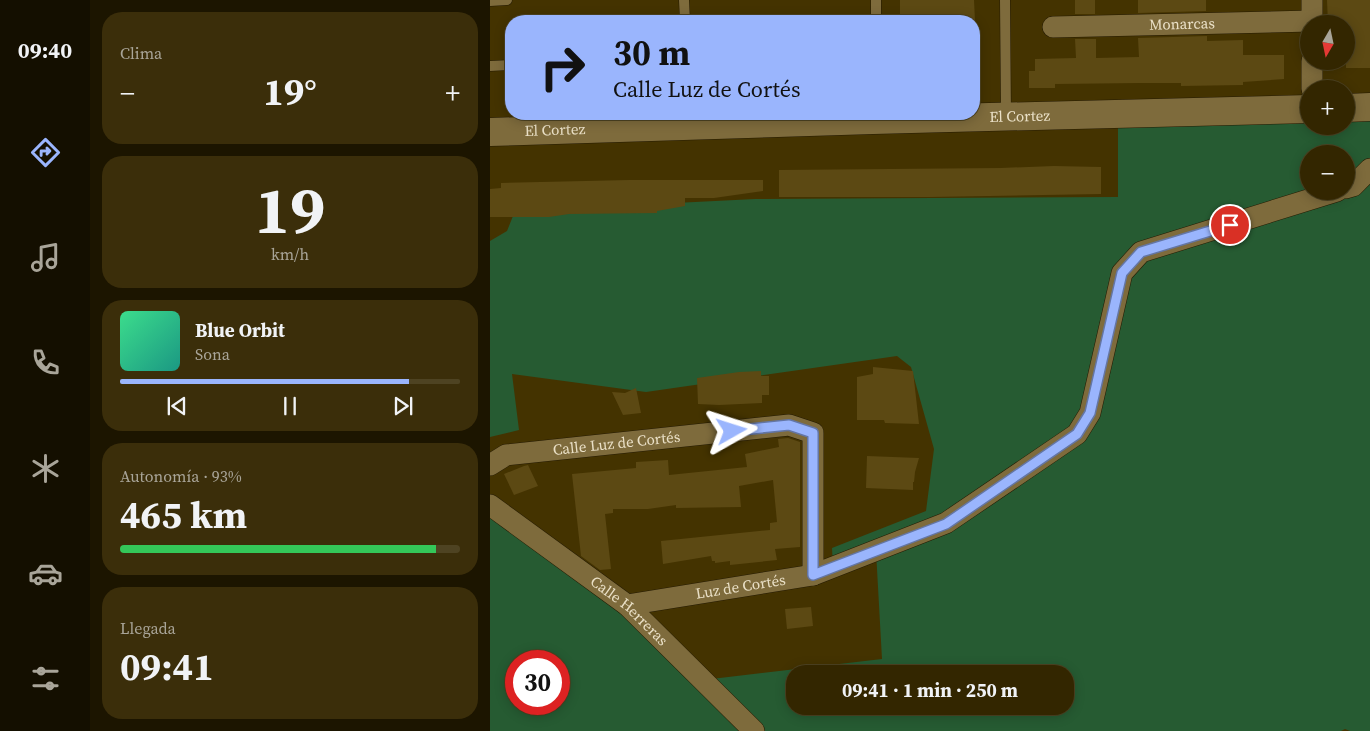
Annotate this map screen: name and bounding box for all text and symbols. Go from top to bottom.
street label: Monarcas [1149,12,1215,35]
north arrow [1300,15,1355,70]
map controls [1300,15,1355,200]
text: 30 m [613,29,690,77]
text: 09:40 [18,35,72,65]
icon: right [530,35,595,100]
text: Clima [120,42,162,64]
text: 19° [263,66,317,118]
text: − [120,74,135,112]
text: + [445,74,460,112]
text: Calle Luz de Cortés [613,74,801,104]
button: + [1300,80,1355,135]
street label: El Cortez [989,105,1051,127]
street label: El Cortez [524,118,586,141]
icon: directions [28,135,63,170]
button: − [1300,145,1355,200]
text: 19 [255,166,325,255]
pin [1209,204,1251,246]
icon: arrive [1216,211,1244,239]
icon: music [28,240,63,275]
text: km/h [271,243,309,265]
text: Blue Orbit [195,317,285,343]
text: Sona [195,343,230,365]
icon: phone [28,345,63,380]
icon: previous [163,392,191,420]
icon: pause [276,392,304,420]
icon: next [389,392,417,420]
position arrow [705,404,757,456]
street label: Calle Luz de Cortés [552,426,681,460]
icon: climate [28,451,63,486]
text: Autonomía · 93% [120,465,242,487]
text: 465 km [120,489,247,541]
icon: car [28,556,63,591]
street label: Luz de Cortés [694,569,787,604]
street label: Calle Herreras [586,571,673,650]
text: Llegada [120,617,176,639]
text: 09:41 [120,641,214,693]
speed limit sign: 30 [505,650,570,715]
icon: filters [28,661,63,696]
text: 09:41 · 1 min · 250 m [842,677,1018,703]

